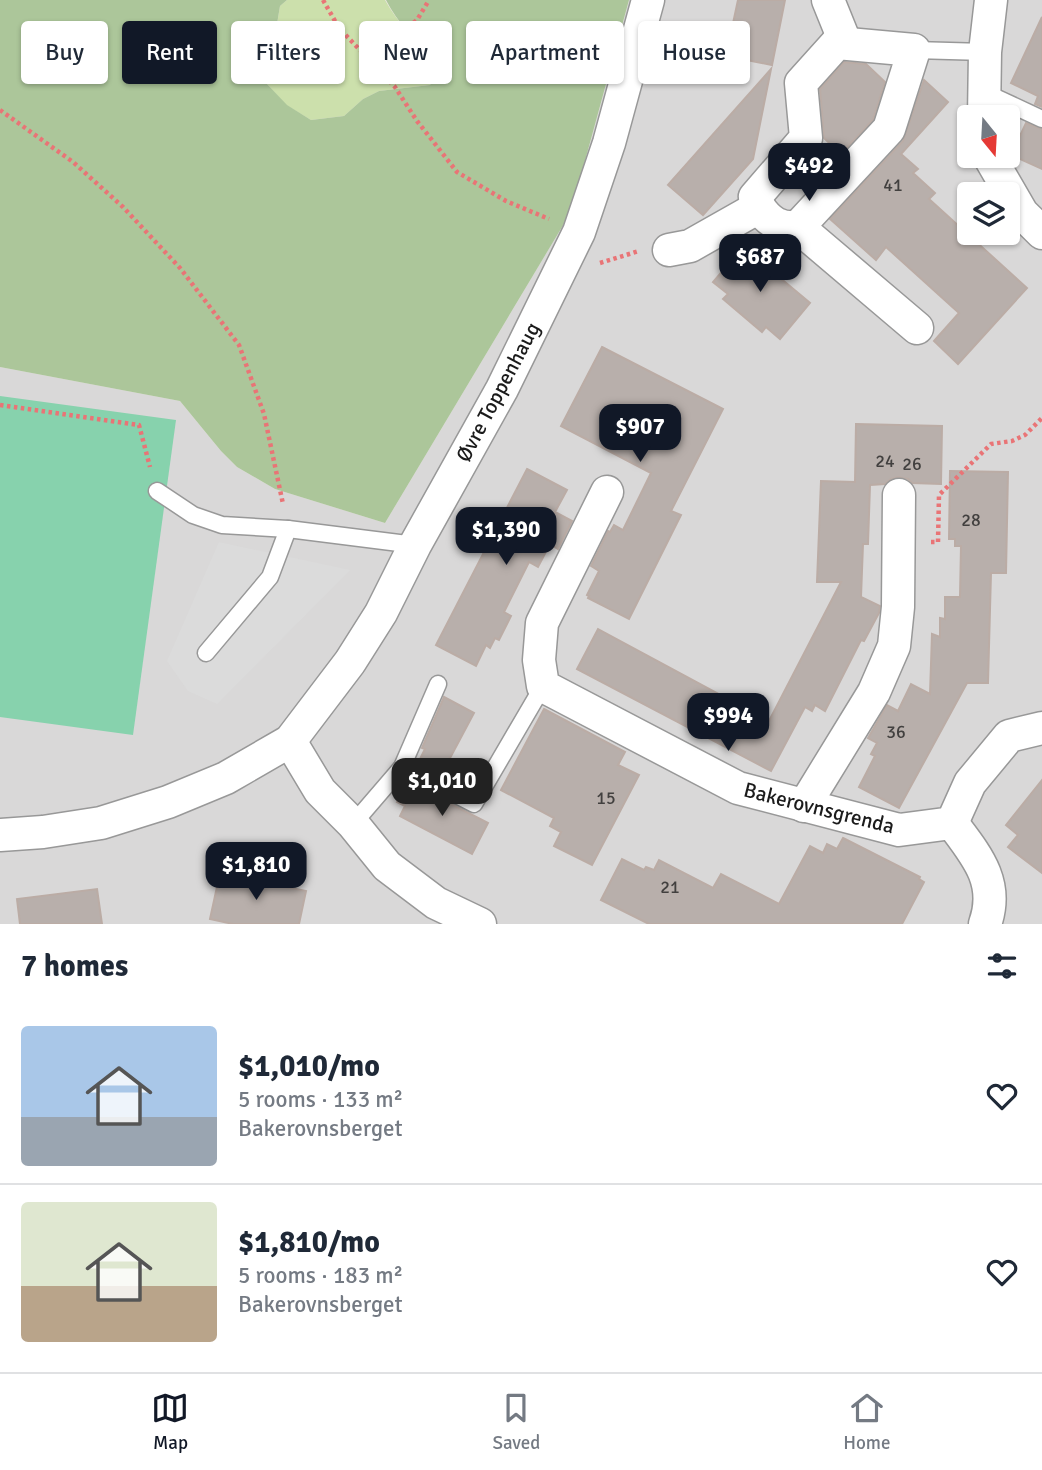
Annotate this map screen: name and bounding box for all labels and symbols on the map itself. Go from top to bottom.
north arrow [957,105,1020,168]
pin: $492 [768,144,850,203]
house number: 41 [883,174,903,196]
pin: $687 [719,234,801,294]
street label: Øvre Toppenhaug [450,318,546,466]
pin: $907 [599,405,681,464]
house number: 24 [875,450,895,472]
house number: 26 [902,453,922,475]
pin: $1,390 [449,508,563,567]
house number: 28 [961,509,981,531]
pin: $994 [687,694,769,753]
house number: 36 [886,721,906,743]
pin: $1,010 [385,758,499,818]
street label: Bakerovnsgrenda [741,777,897,839]
house number: 15 [596,787,616,809]
pin: $1,810 [199,842,313,902]
house number: 21 [660,876,680,898]

